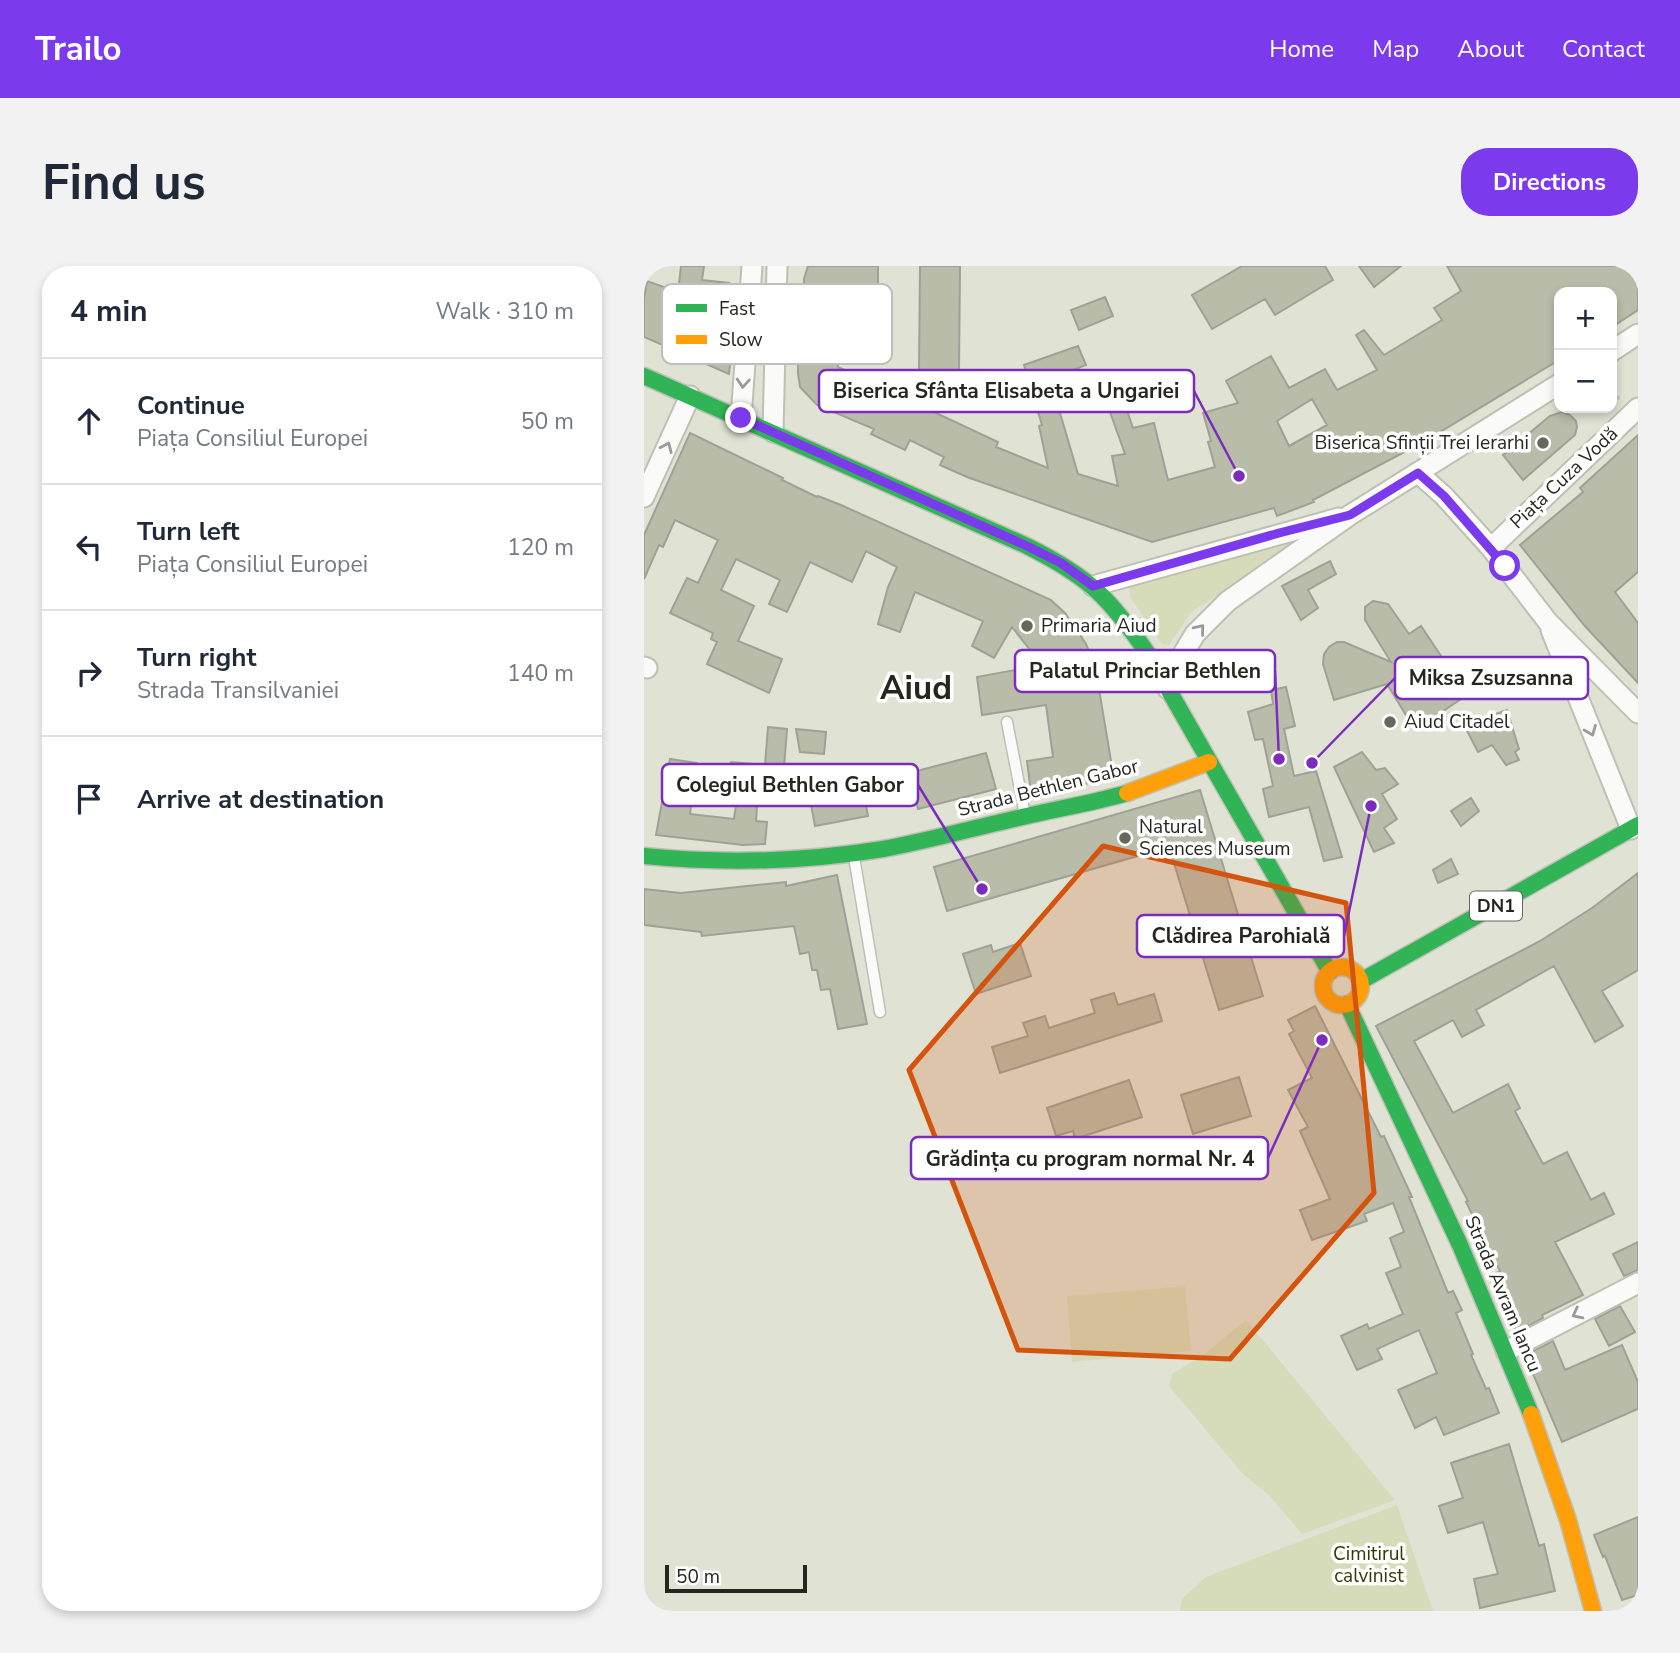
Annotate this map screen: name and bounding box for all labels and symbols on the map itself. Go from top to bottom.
legend [662,284,892,364]
text: Fast [719,296,755,322]
text: Slow [719,327,763,353]
callout: Biserica Sfânta Elisabeta a Ungariei [819,370,1194,412]
text: Biserica Sfânta Elisabeta a Ungariei [833,377,1179,405]
one-way arrow [736,378,751,389]
route end [725,402,756,433]
street label: Piața Cuza Vodă [1504,421,1624,535]
place label: Biserica Sfinții Trei Ierarhi [1314,430,1529,456]
marker: Biserica Sfinții Trei Ierarhi [1535,435,1551,451]
one-way arrow [659,441,673,454]
route start [1489,550,1520,581]
place label: Primaria Aiud [1041,613,1157,639]
marker: Primaria Aiud [1019,618,1035,634]
one-way arrow [1192,625,1204,638]
callout: Palatul Princiar Bethlen [1015,650,1275,692]
text: Palatul Princiar Bethlen [1029,657,1261,685]
callout: Miksa Zsuzsanna [1395,657,1588,699]
text: Miksa Zsuzsanna [1409,664,1573,692]
district label: Aiud [880,666,952,711]
place label: Aiud Citadel [1404,709,1510,735]
marker: Aiud Citadel [1382,714,1398,730]
one-way arrow [1583,724,1597,736]
street label: Strada Bethlen Gabor [955,753,1141,823]
callout: Colegiul Bethlen Gabor [662,764,918,806]
text: Colegiul Bethlen Gabor [676,771,905,799]
place label: Natural Sciences Museum [1139,814,1291,862]
marker: Natural Sciences Museum [1117,830,1133,846]
road number: DN1 [1470,892,1522,920]
callout: Clădirea Parohială [1137,915,1344,957]
text: Clădirea Parohială [1151,922,1331,950]
callout: Grădința cu program normal Nr. 4 [911,1137,1268,1179]
text: Grădința cu program normal Nr. 4 [925,1145,1255,1173]
street label: Strada Avram Iancu [1458,1212,1548,1376]
one-way arrow [1572,1306,1585,1320]
park label: Cimitirul calvinist [1333,1541,1405,1589]
scale bar [665,1562,807,1594]

